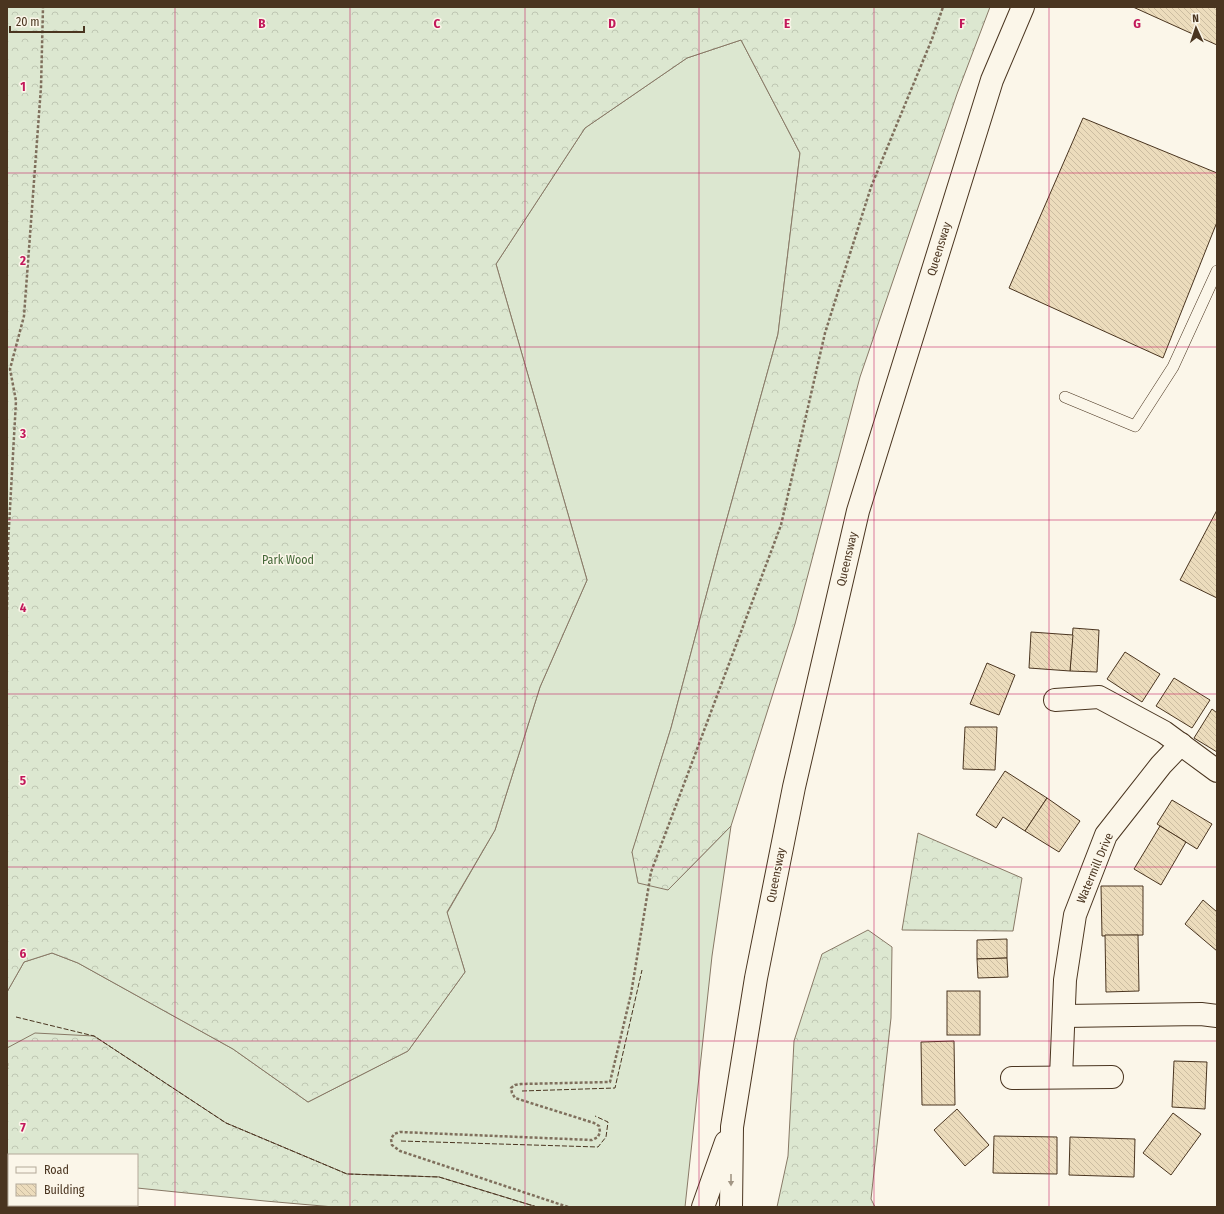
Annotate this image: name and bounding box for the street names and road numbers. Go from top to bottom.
street label: Queensway [924,220,954,278]
street label: Queensway [834,530,860,588]
street label: Watermill Drive [1074,831,1116,905]
street label: Queensway [764,846,788,904]

